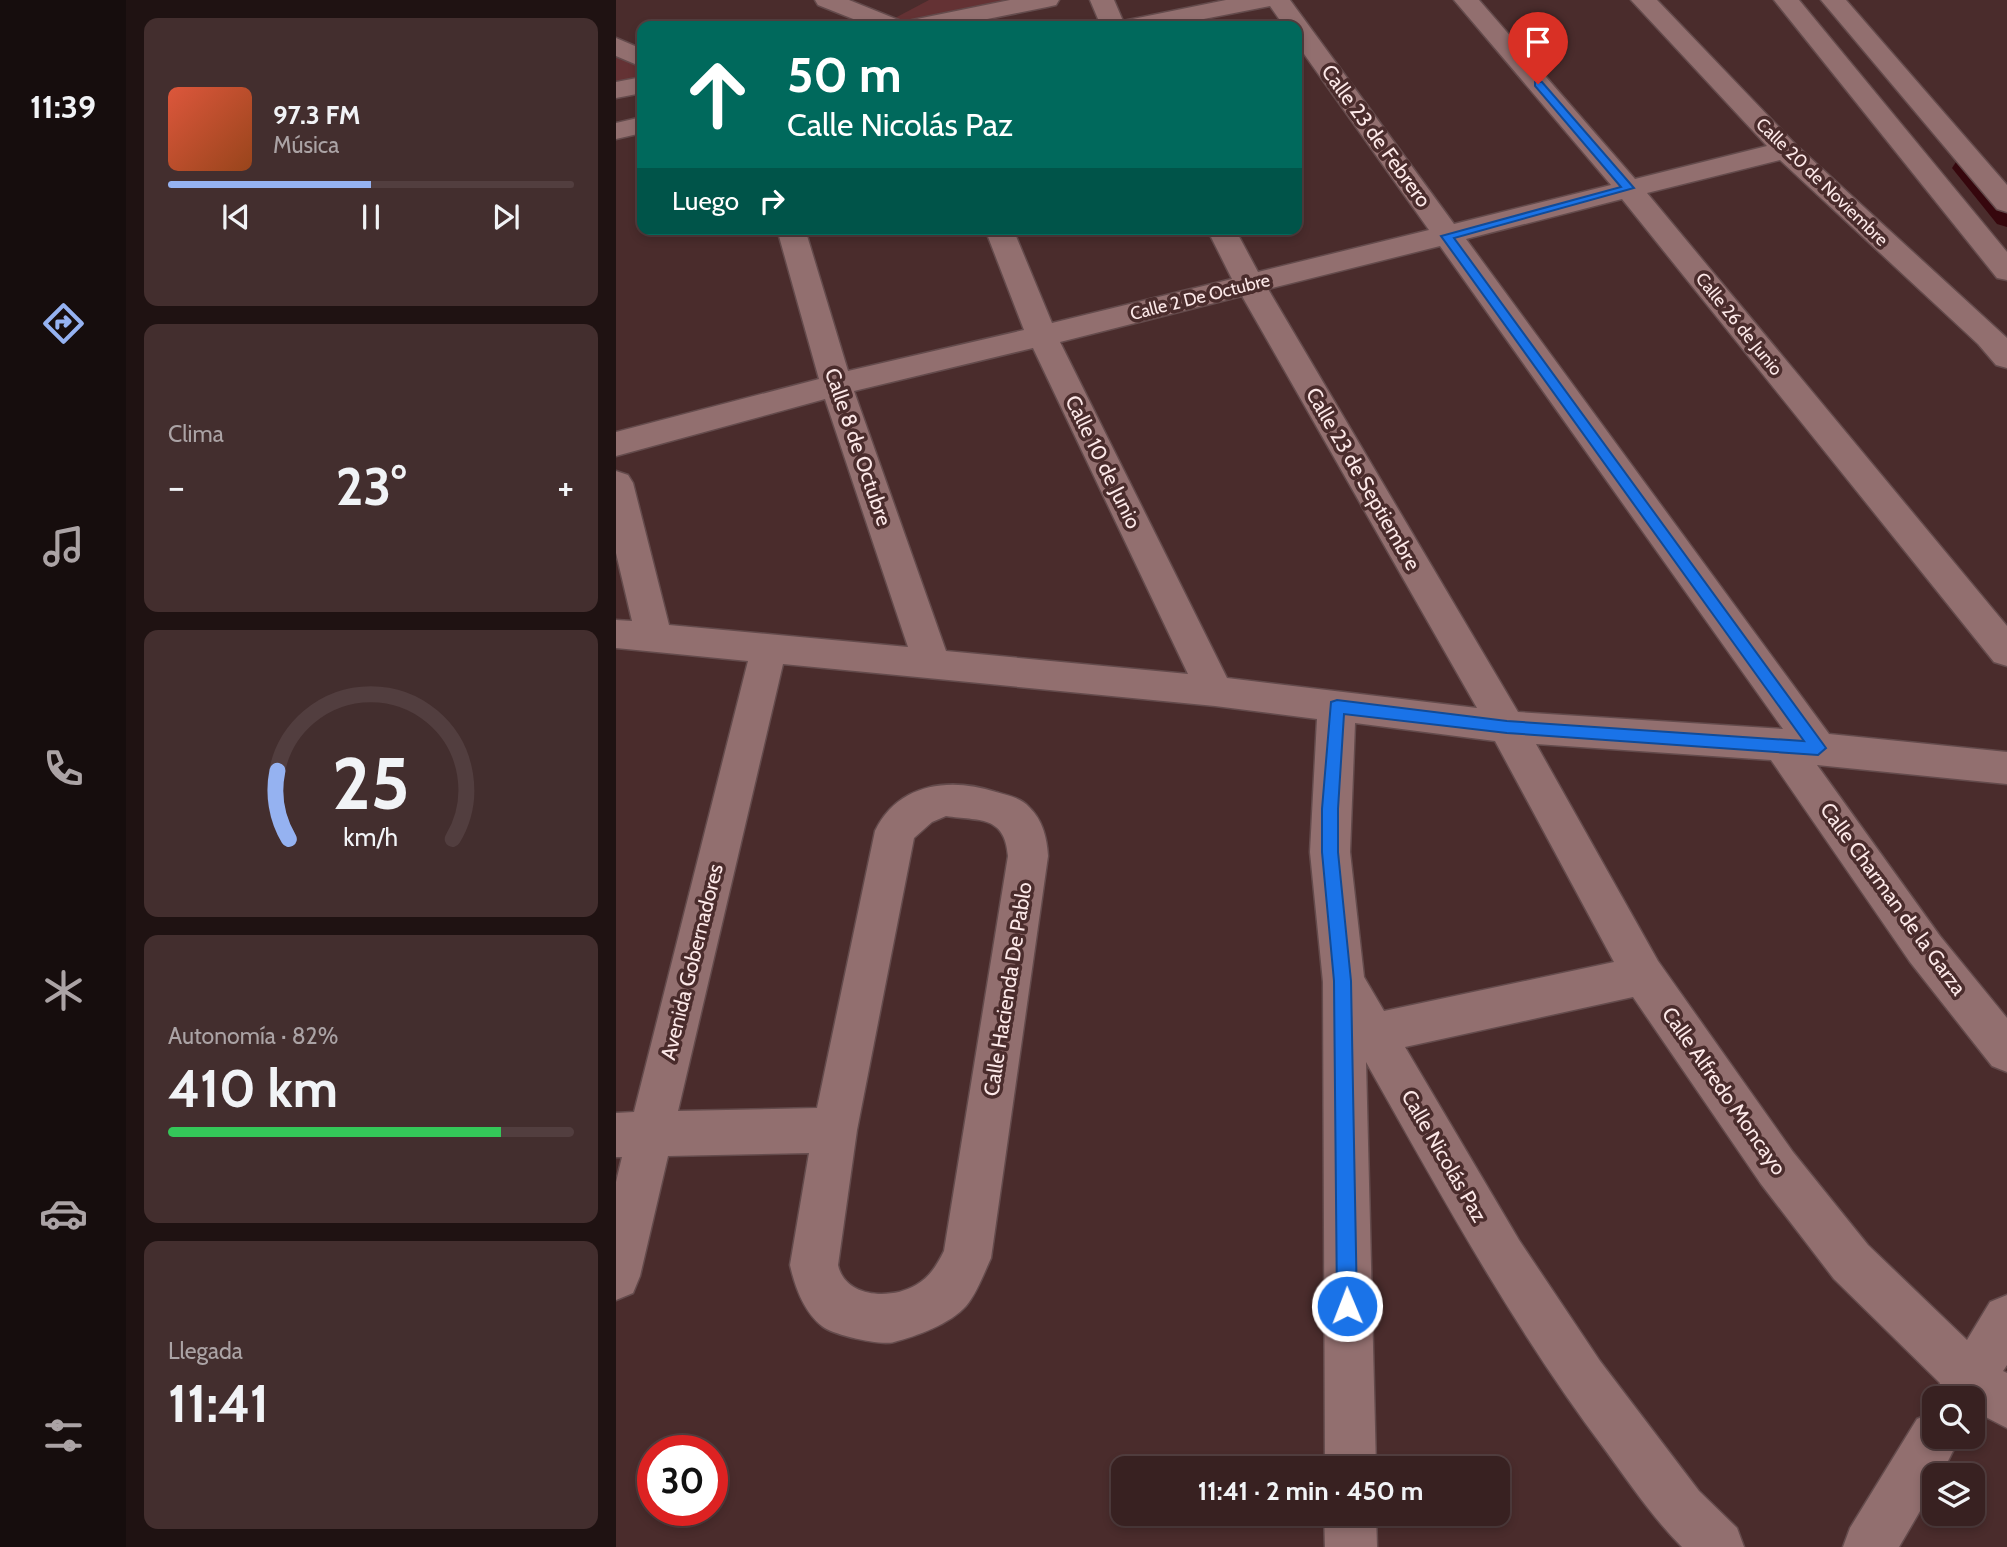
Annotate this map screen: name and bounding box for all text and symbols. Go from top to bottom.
pin [1508,12.0,1568,84]
icon: arrive [1519,23,1557,61]
text: 50 m [787,45,902,104]
icon: ahead [672,49,763,140]
street label: Calle 23 de Febrero [1316,60,1436,212]
text: 11:39 [30,87,96,126]
text: 97.3 FM [273,99,361,131]
text: Calle Nicolás Paz [787,105,1013,144]
street label: Calle 20 de Noviembre [1751,113,1893,251]
text: Música [273,131,339,159]
icon: right [753,182,791,220]
text: Luego [672,185,739,217]
icon: previous [217,198,255,236]
icon: pause [352,198,390,236]
icon: next [487,198,525,236]
street label: Calle 26 de Junio [1691,268,1787,380]
street label: Calle 2 De Octubre [1128,269,1272,325]
icon: directions [39,299,88,348]
street label: Calle 8 de Octubre [820,365,897,529]
street label: Calle 23 de Septiembre [1301,383,1426,575]
street label: Calle 10 de Junio [1060,391,1147,533]
text: Clima [168,420,224,448]
text: 23° [336,455,406,518]
text: − [168,463,185,510]
text: + [557,463,574,510]
icon: music [39,522,88,571]
text: 25 [332,740,410,828]
icon: phone [39,744,88,793]
street label: Calle Charman de la Garza [1815,798,1972,1000]
text: km/h [344,822,398,852]
street label: Avenida Gobernadores [655,861,728,1063]
street label: Calle Hacienda De Pablo [978,880,1037,1098]
icon: climate [39,966,88,1015]
street label: Calle Alfredo Moncayo [1657,1002,1792,1180]
text: Autonomía · 82% [168,1022,338,1050]
text: 410 km [168,1057,338,1120]
street label: Calle Nicolás Paz [1396,1085,1492,1226]
icon: car [39,1189,88,1238]
position arrow [1310,1269,1384,1343]
text: Llegada [168,1337,243,1365]
text: 11:41 [168,1372,269,1435]
map controls [1922,1386,1985,1526]
button: search [1922,1386,1985,1449]
icon: filters [39,1411,88,1460]
speed limit sign: 30 [637,1435,728,1526]
button: layers [1922,1463,1985,1526]
text: 11:41 · 2 min · 450 m [1198,1475,1423,1507]

